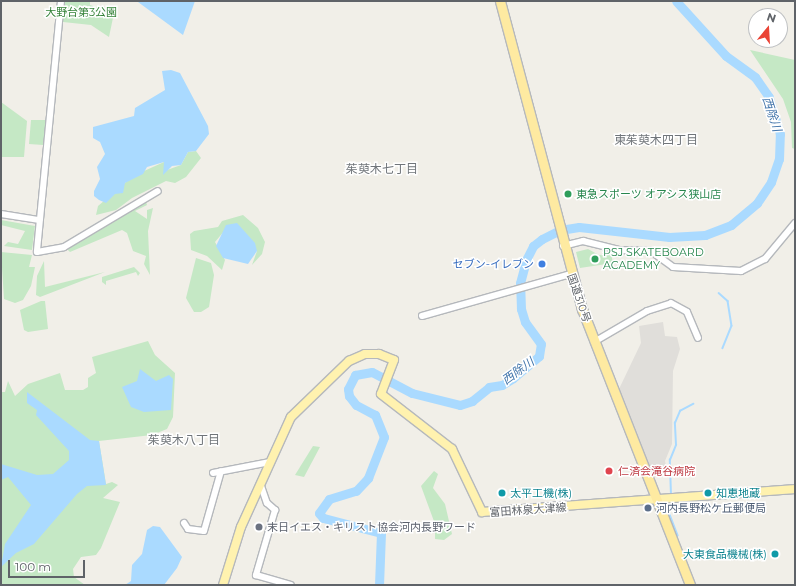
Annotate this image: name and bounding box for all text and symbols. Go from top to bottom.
park label: 大野台第3公園 [45,5,117,19]
north arrow [748,8,788,48]
text: N [765,10,778,26]
water label: 西除川 [760,95,784,133]
district label: 東茱萸木四丁目 [614,133,698,147]
district label: 茱萸木七丁目 [346,162,418,176]
place label: 東急スポーツ オアシス狭山店 [576,187,722,201]
marker: 東急スポーツ オアシス狭山店 [563,189,573,199]
place label: PSJ SKATEBOARD ACADEMY [603,246,704,272]
marker: PSJ SKATEBOARD ACADEMY [590,254,600,264]
place label: セブン-イレブン [453,257,534,271]
marker: セブン-イレブン [537,259,547,269]
street label: 国道310号 [565,272,593,324]
water label: 西除川 [499,355,537,387]
district label: 茱萸木八丁目 [148,433,220,447]
place label: 仁済会滝谷病院 [618,464,695,478]
marker: 仁済会滝谷病院 [603,465,615,477]
place label: 太平工機(株) [510,486,572,500]
place label: 知恵地蔵 [716,486,760,500]
marker: 太平工機(株) [497,488,507,498]
marker: 知恵地蔵 [703,488,713,498]
street label: 富田林泉大津線 [489,501,567,519]
place label: 河内長野松ケ丘郵便局 [656,501,766,515]
marker: 河内長野松ケ丘郵便局 [643,503,653,513]
place label: 末日イエス・キリスト協会河内長野ワード [267,520,476,534]
marker: 末日イエス・キリスト協会河内長野ワード [254,522,264,532]
place label: 大東食品機械(株) [683,547,767,561]
marker: 大東食品機械(株) [770,549,780,559]
scale bar [10,552,87,578]
text: 100 m [15,559,51,574]

